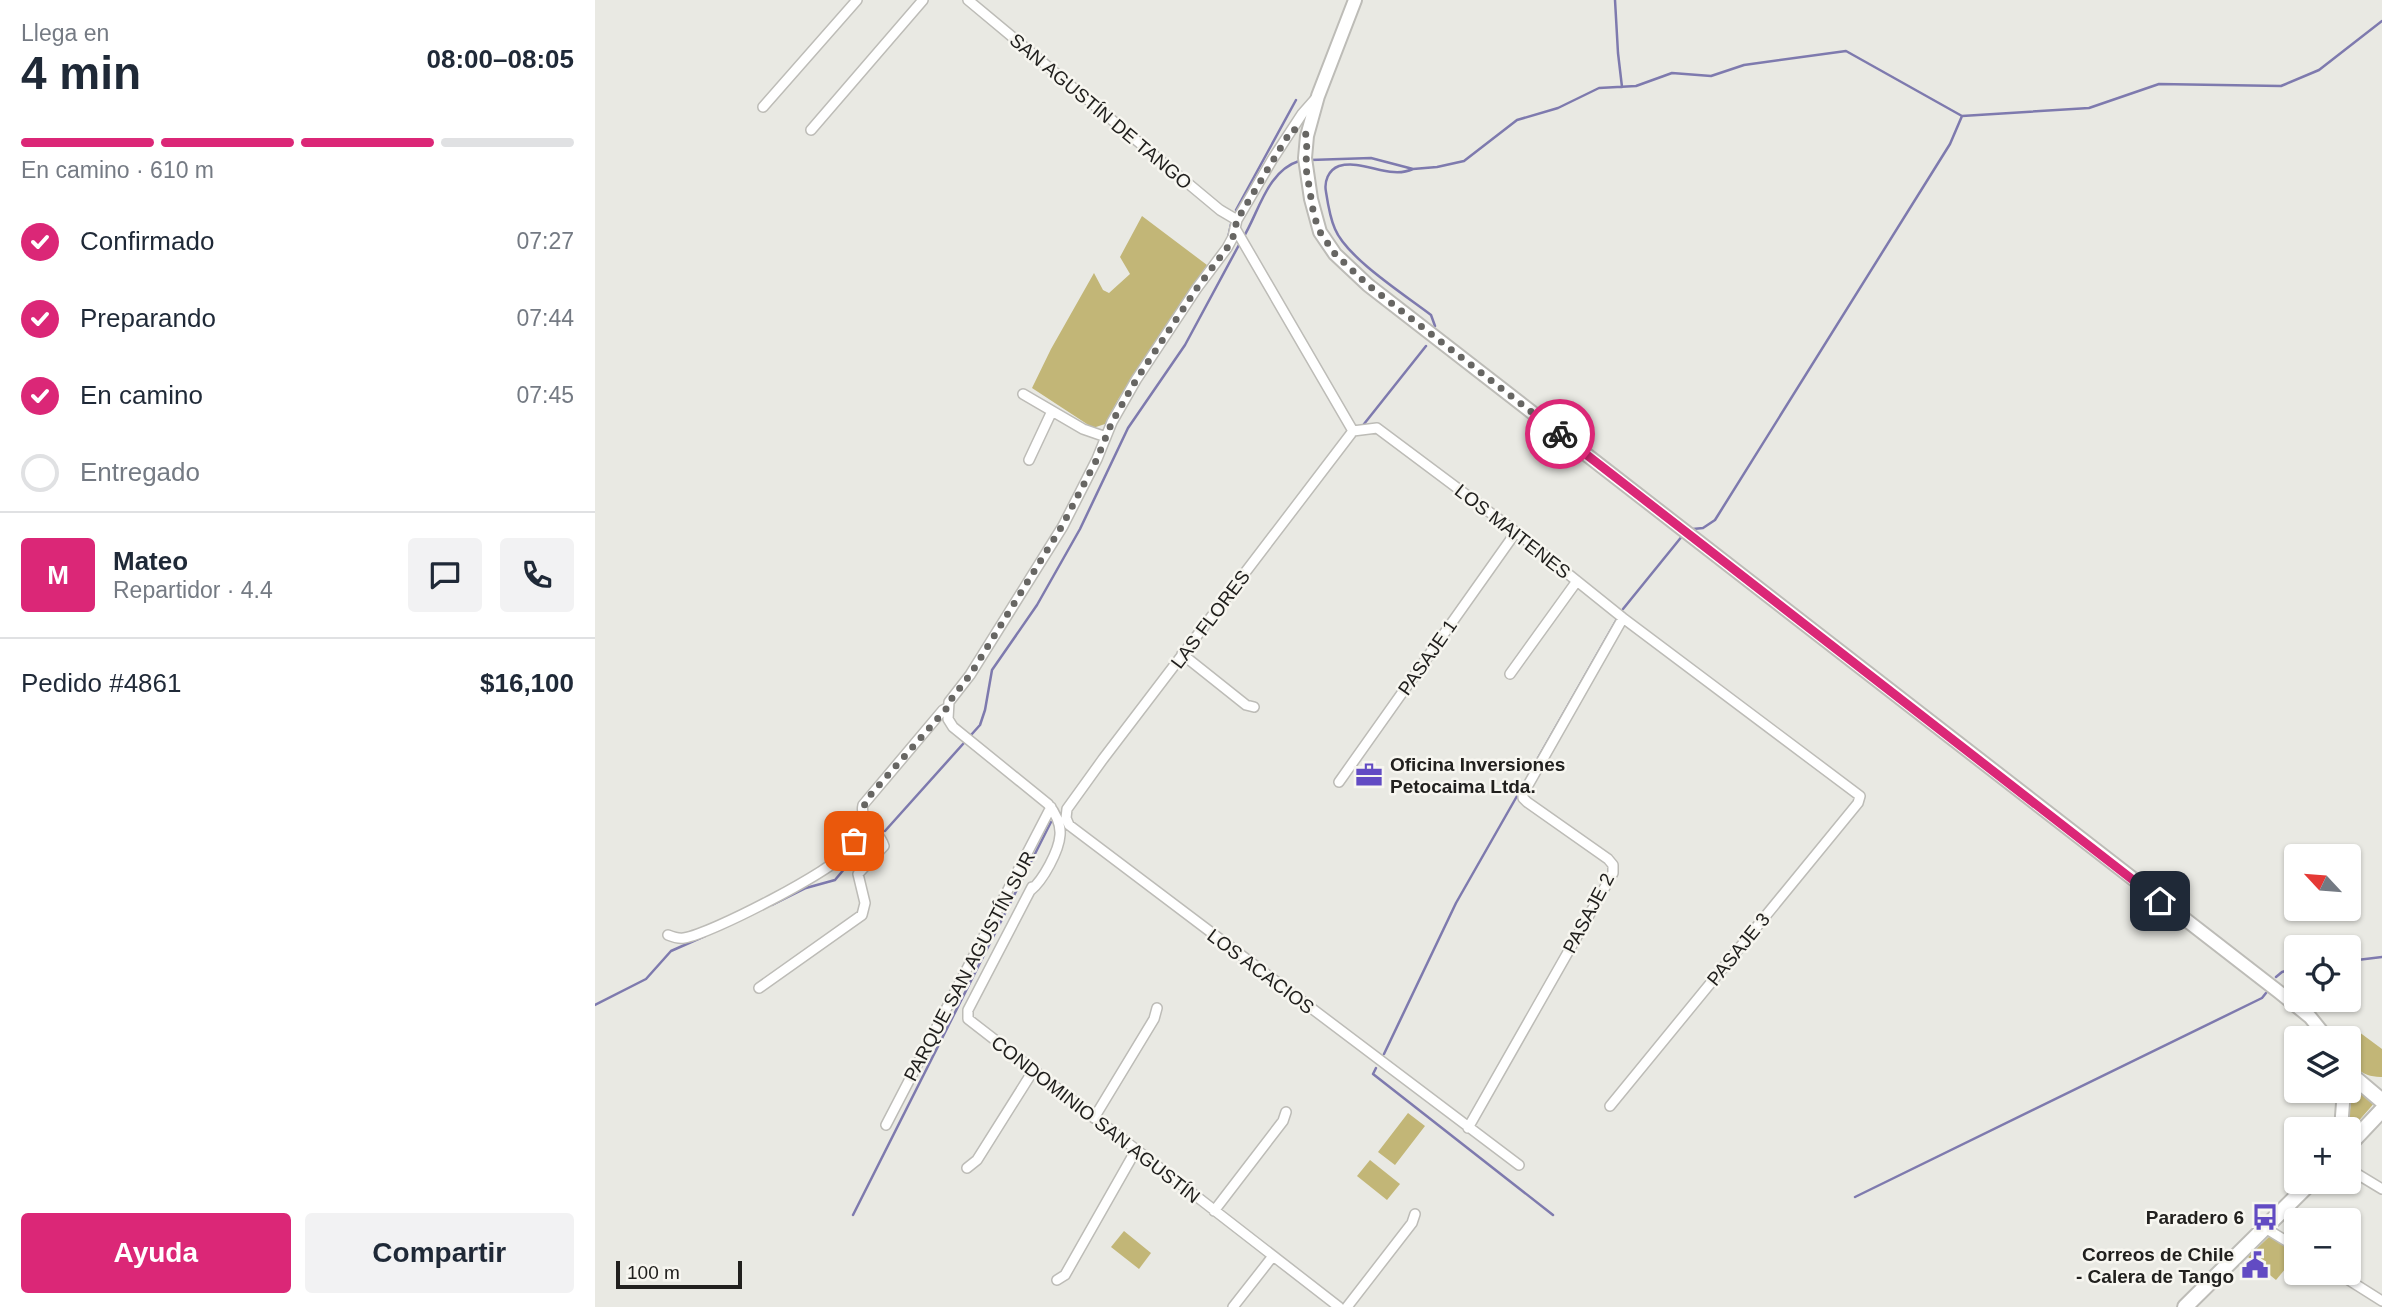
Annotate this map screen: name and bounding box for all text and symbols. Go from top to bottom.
text: Llega en [21,20,109,46]
street label: SAN AGUSTÍN DE TANGO [1006,29,1196,194]
text: 08:00–08:05 [427,44,574,74]
text: 4 min [21,47,141,99]
text: En camino · 610 m [21,157,214,183]
icon: check [21,223,59,261]
text: Confirmado [80,226,214,256]
text: 07:27 [516,228,574,254]
icon: check [21,300,59,338]
text: Preparando [80,303,216,333]
text: 07:44 [516,305,574,331]
icon: check [21,377,59,415]
text: En camino [80,380,203,410]
text: 07:45 [516,382,574,408]
courier [1525,399,1595,469]
icon: bike [1541,415,1579,453]
text: Entregado [80,457,200,487]
street label: LOS MAITENES [1451,480,1574,583]
button: chat [408,538,482,612]
button: phone [500,538,574,612]
text: Mateo [113,546,188,576]
text: M [47,560,69,590]
street label: LAS FLORES [1167,566,1254,672]
text: Repartidor · 4.4 [113,577,273,603]
street label: PASAJE 1 [1394,616,1461,699]
text: Pedido #4861 [21,668,181,698]
text: $16,100 [480,668,574,698]
place label: Oficina Inversiones Petocaima Ltda. [1390,754,1565,797]
office icon: Oficina Inversiones Petocaima Ltda. [1354,760,1384,790]
pin [824,811,884,871]
icon: bag [835,822,873,860]
north arrow [2284,844,2361,920]
map controls [2284,844,2361,1285]
street label: PARQUE SAN AGUSTÍN SUR [900,848,1039,1085]
street label: PASAJE 2 [1559,870,1618,957]
pin [2130,871,2190,931]
icon: home [2141,882,2179,920]
street label: PASAJE 3 [1703,909,1774,990]
street label: LOS ACACIOS [1203,925,1318,1018]
button: locate [2284,935,2361,1012]
button: layers [2284,1026,2361,1103]
street label: CONDOMINIO SAN AGUSTÍN [987,1032,1204,1207]
button: + [2284,1117,2361,1194]
bus stop icon: Paradero 6 [2250,1202,2280,1232]
place label: Paradero 6 [2146,1207,2244,1228]
button: − [2284,1208,2361,1285]
button: Ayuda [21,1213,291,1293]
button: Compartir [305,1213,574,1293]
place label: Correos de Chile - Calera de Tango [2076,1244,2234,1287]
public building icon: Correos de Chile - Calera de Tango [2240,1250,2270,1280]
scale bar [616,1258,742,1290]
text: 100 m [627,1262,680,1283]

